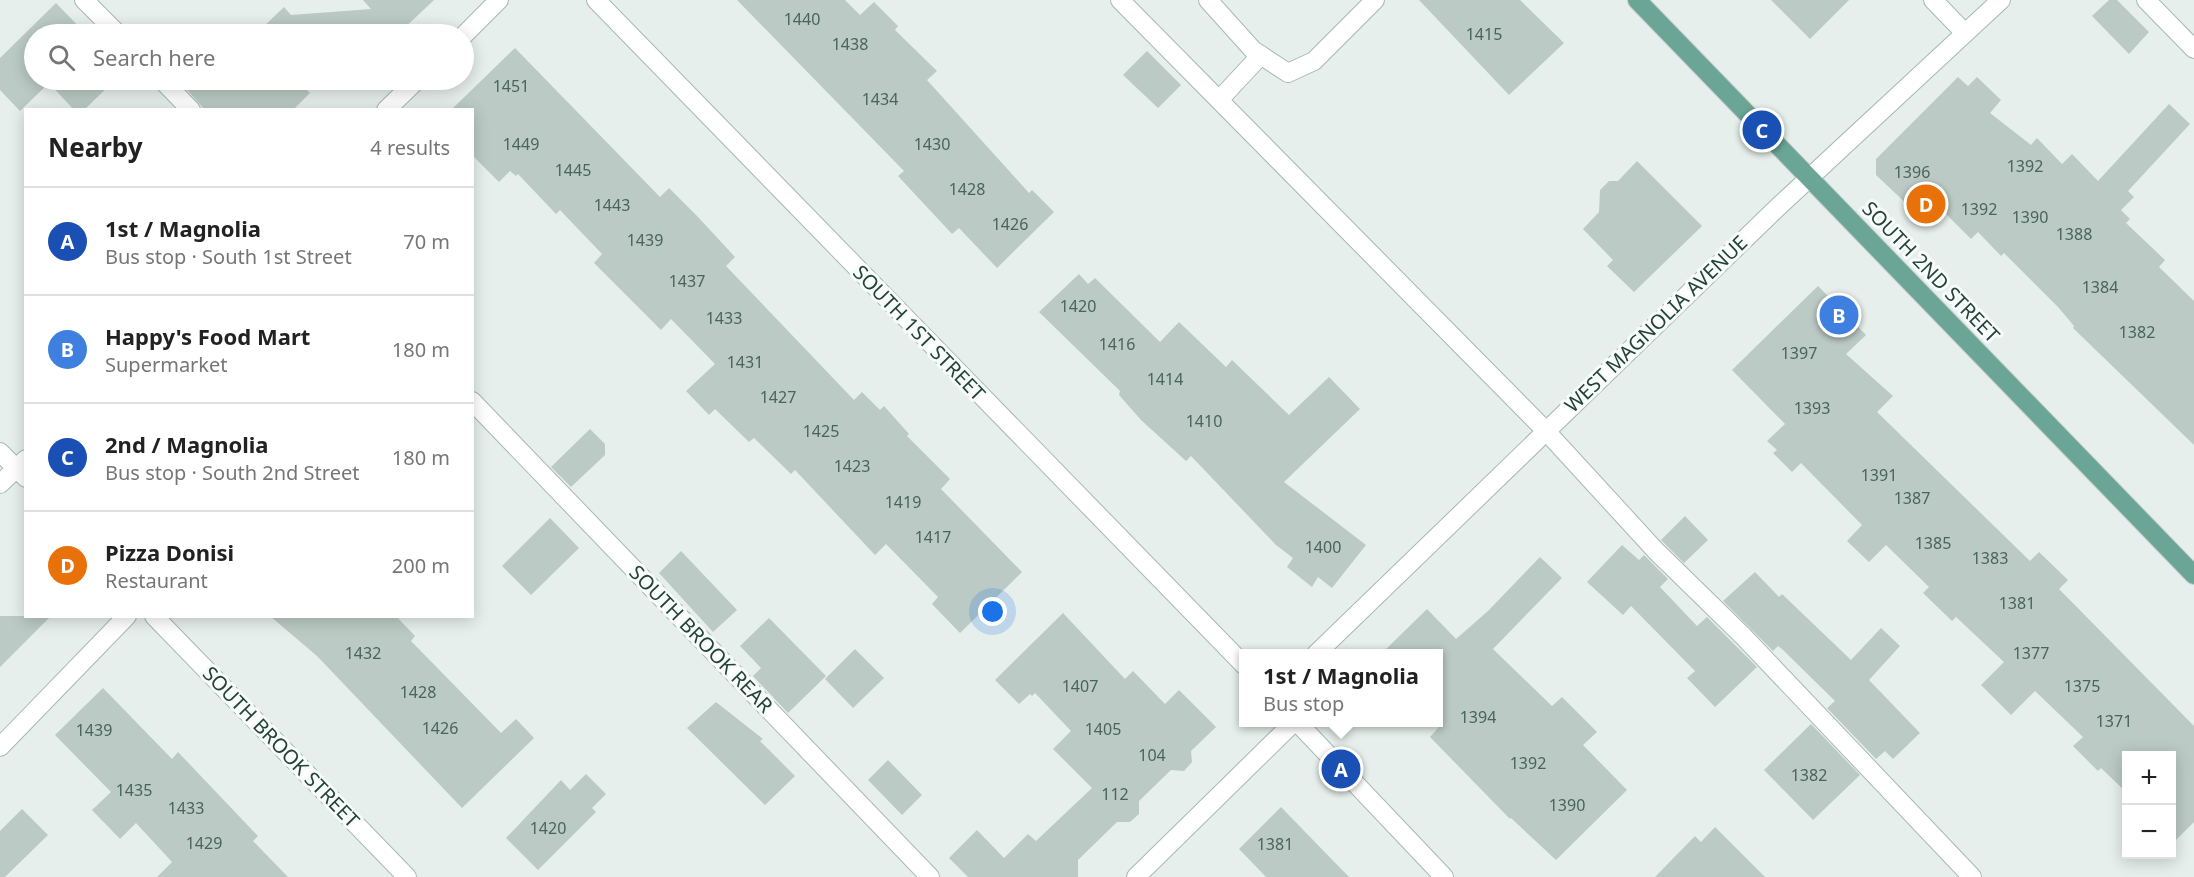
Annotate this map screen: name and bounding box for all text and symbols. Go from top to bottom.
house number: 1440 [784,8,820,30]
house number: 1415 [1466,23,1502,45]
search box [24,24,474,90]
house number: 1438 [832,33,868,55]
icon: search [45,41,78,74]
text: Search here [93,42,215,72]
house number: 1451 [493,75,529,97]
house number: 1434 [862,88,898,110]
pin: C [1742,108,1782,152]
text: Nearby [48,129,143,165]
house number: 1449 [503,133,539,155]
house number: 1430 [914,133,950,155]
text: 4 results [370,134,450,161]
house number: 1392 [2007,155,2043,177]
house number: 1445 [555,159,591,181]
house number: 1396 [1894,161,1930,183]
house number: 1428 [949,178,985,200]
pin: D [1906,182,1946,226]
house number: 1443 [594,194,630,216]
street label: SOUTH 2ND STREET [1858,197,2004,347]
house number: 1392 [1961,198,1997,220]
house number: 1390 [2012,206,2048,228]
text: 1st / Magnolia [105,213,261,243]
house number: 1426 [992,213,1028,235]
house number: 1388 [2056,223,2092,245]
text: A [61,228,74,255]
text: 70 m [403,228,450,255]
house number: 1439 [627,229,663,251]
street label: WEST MAGNOLIA AVENUE [1558,229,1753,418]
text: Bus stop · South 1st Street [105,243,352,270]
street label: SOUTH 1ST STREET [847,259,991,406]
house number: 1437 [669,270,705,292]
house number: 1384 [2082,276,2118,298]
pin: B [1820,292,1858,338]
house number: 1420 [1060,295,1096,317]
house number: 1433 [706,307,742,329]
text: Happy's Food Mart [105,321,310,351]
house number: 1382 [2119,321,2155,343]
house number: 1416 [1099,333,1135,355]
text: B [61,336,74,363]
text: 180 m [392,336,450,363]
house number: 1397 [1781,342,1817,364]
text: Supermarket [105,351,228,378]
house number: 1431 [727,351,763,373]
house number: 1414 [1147,368,1183,390]
house number: 1427 [760,386,796,408]
house number: 1393 [1794,397,1830,419]
house number: 1410 [1186,410,1222,432]
house number: 1425 [803,420,839,442]
text: 2nd / Magnolia [105,429,269,459]
text: C [61,444,74,471]
text: 180 m [392,444,450,471]
house number: 1423 [834,455,870,477]
text: Bus stop · South 2nd Street [105,459,359,486]
house number: 1391 [1861,464,1897,486]
house number: 1387 [1894,487,1930,509]
house number: 1419 [885,491,921,513]
house number: 1417 [915,526,951,548]
house number: 1385 [1915,532,1951,554]
house number: 1400 [1305,536,1341,558]
text: Pizza Donisi [105,537,234,567]
house number: 1383 [1972,547,2008,569]
text: D [60,552,75,579]
text: 200 m [392,552,450,579]
street label: SOUTH BROOK REAR [624,559,779,719]
text: Restaurant [105,567,208,594]
house number: 1381 [1999,592,2035,614]
your location [978,597,1007,626]
house number: 1432 [345,642,381,664]
house number: 1377 [2013,642,2049,664]
popup [1239,649,1443,727]
street label: SOUTH BROOK STREET [197,660,366,833]
text: 1st / Magnolia [1263,660,1419,690]
house number: 1407 [1062,675,1098,697]
house number: 1375 [2064,675,2100,697]
house number: 1428 [400,681,436,703]
text: Bus stop [1263,690,1344,717]
house number: 1394 [1460,706,1496,728]
house number: 1371 [2096,710,2132,732]
house number: 1426 [422,717,458,739]
house number: 1405 [1085,718,1121,740]
house number: 1439 [76,719,112,741]
house number: 104 [1138,744,1166,766]
pin: A [1322,746,1360,792]
map controls [2122,751,2176,859]
button: + [2122,751,2176,805]
house number: 1392 [1510,752,1546,774]
house number: 1382 [1791,764,1827,786]
house number: 1435 [116,779,152,801]
house number: 112 [1101,783,1129,805]
house number: 1390 [1549,794,1585,816]
house number: 1433 [168,797,204,819]
button: − [2122,805,2176,859]
house number: 1420 [530,817,566,839]
house number: 1429 [186,832,222,854]
house number: 1381 [1257,833,1293,855]

